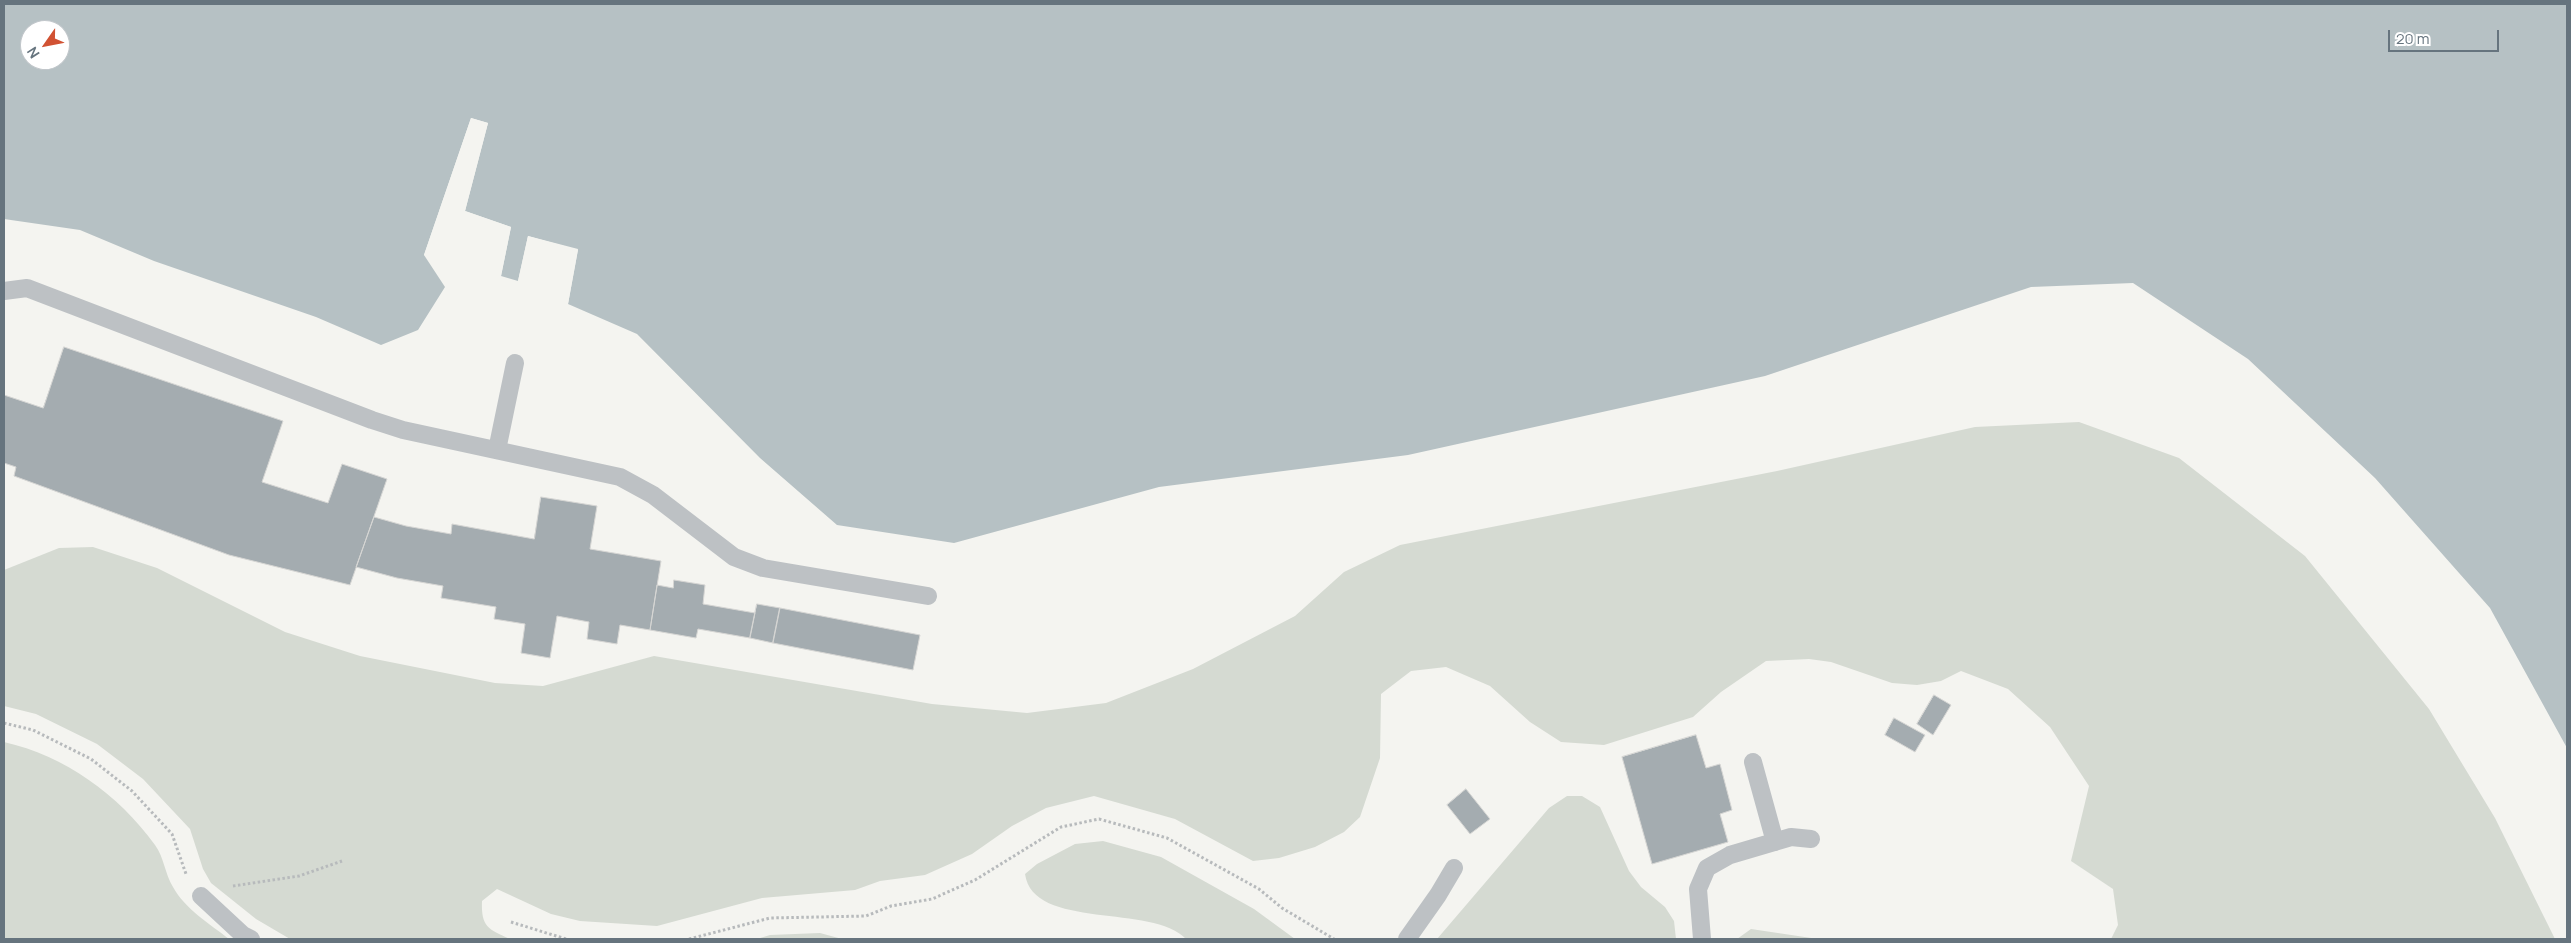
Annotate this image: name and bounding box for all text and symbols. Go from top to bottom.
north arrow [20,20,70,70]
scale bar [2391,20,2502,52]
text: 20 m [2396,28,2429,49]
text: N [22,44,44,62]

